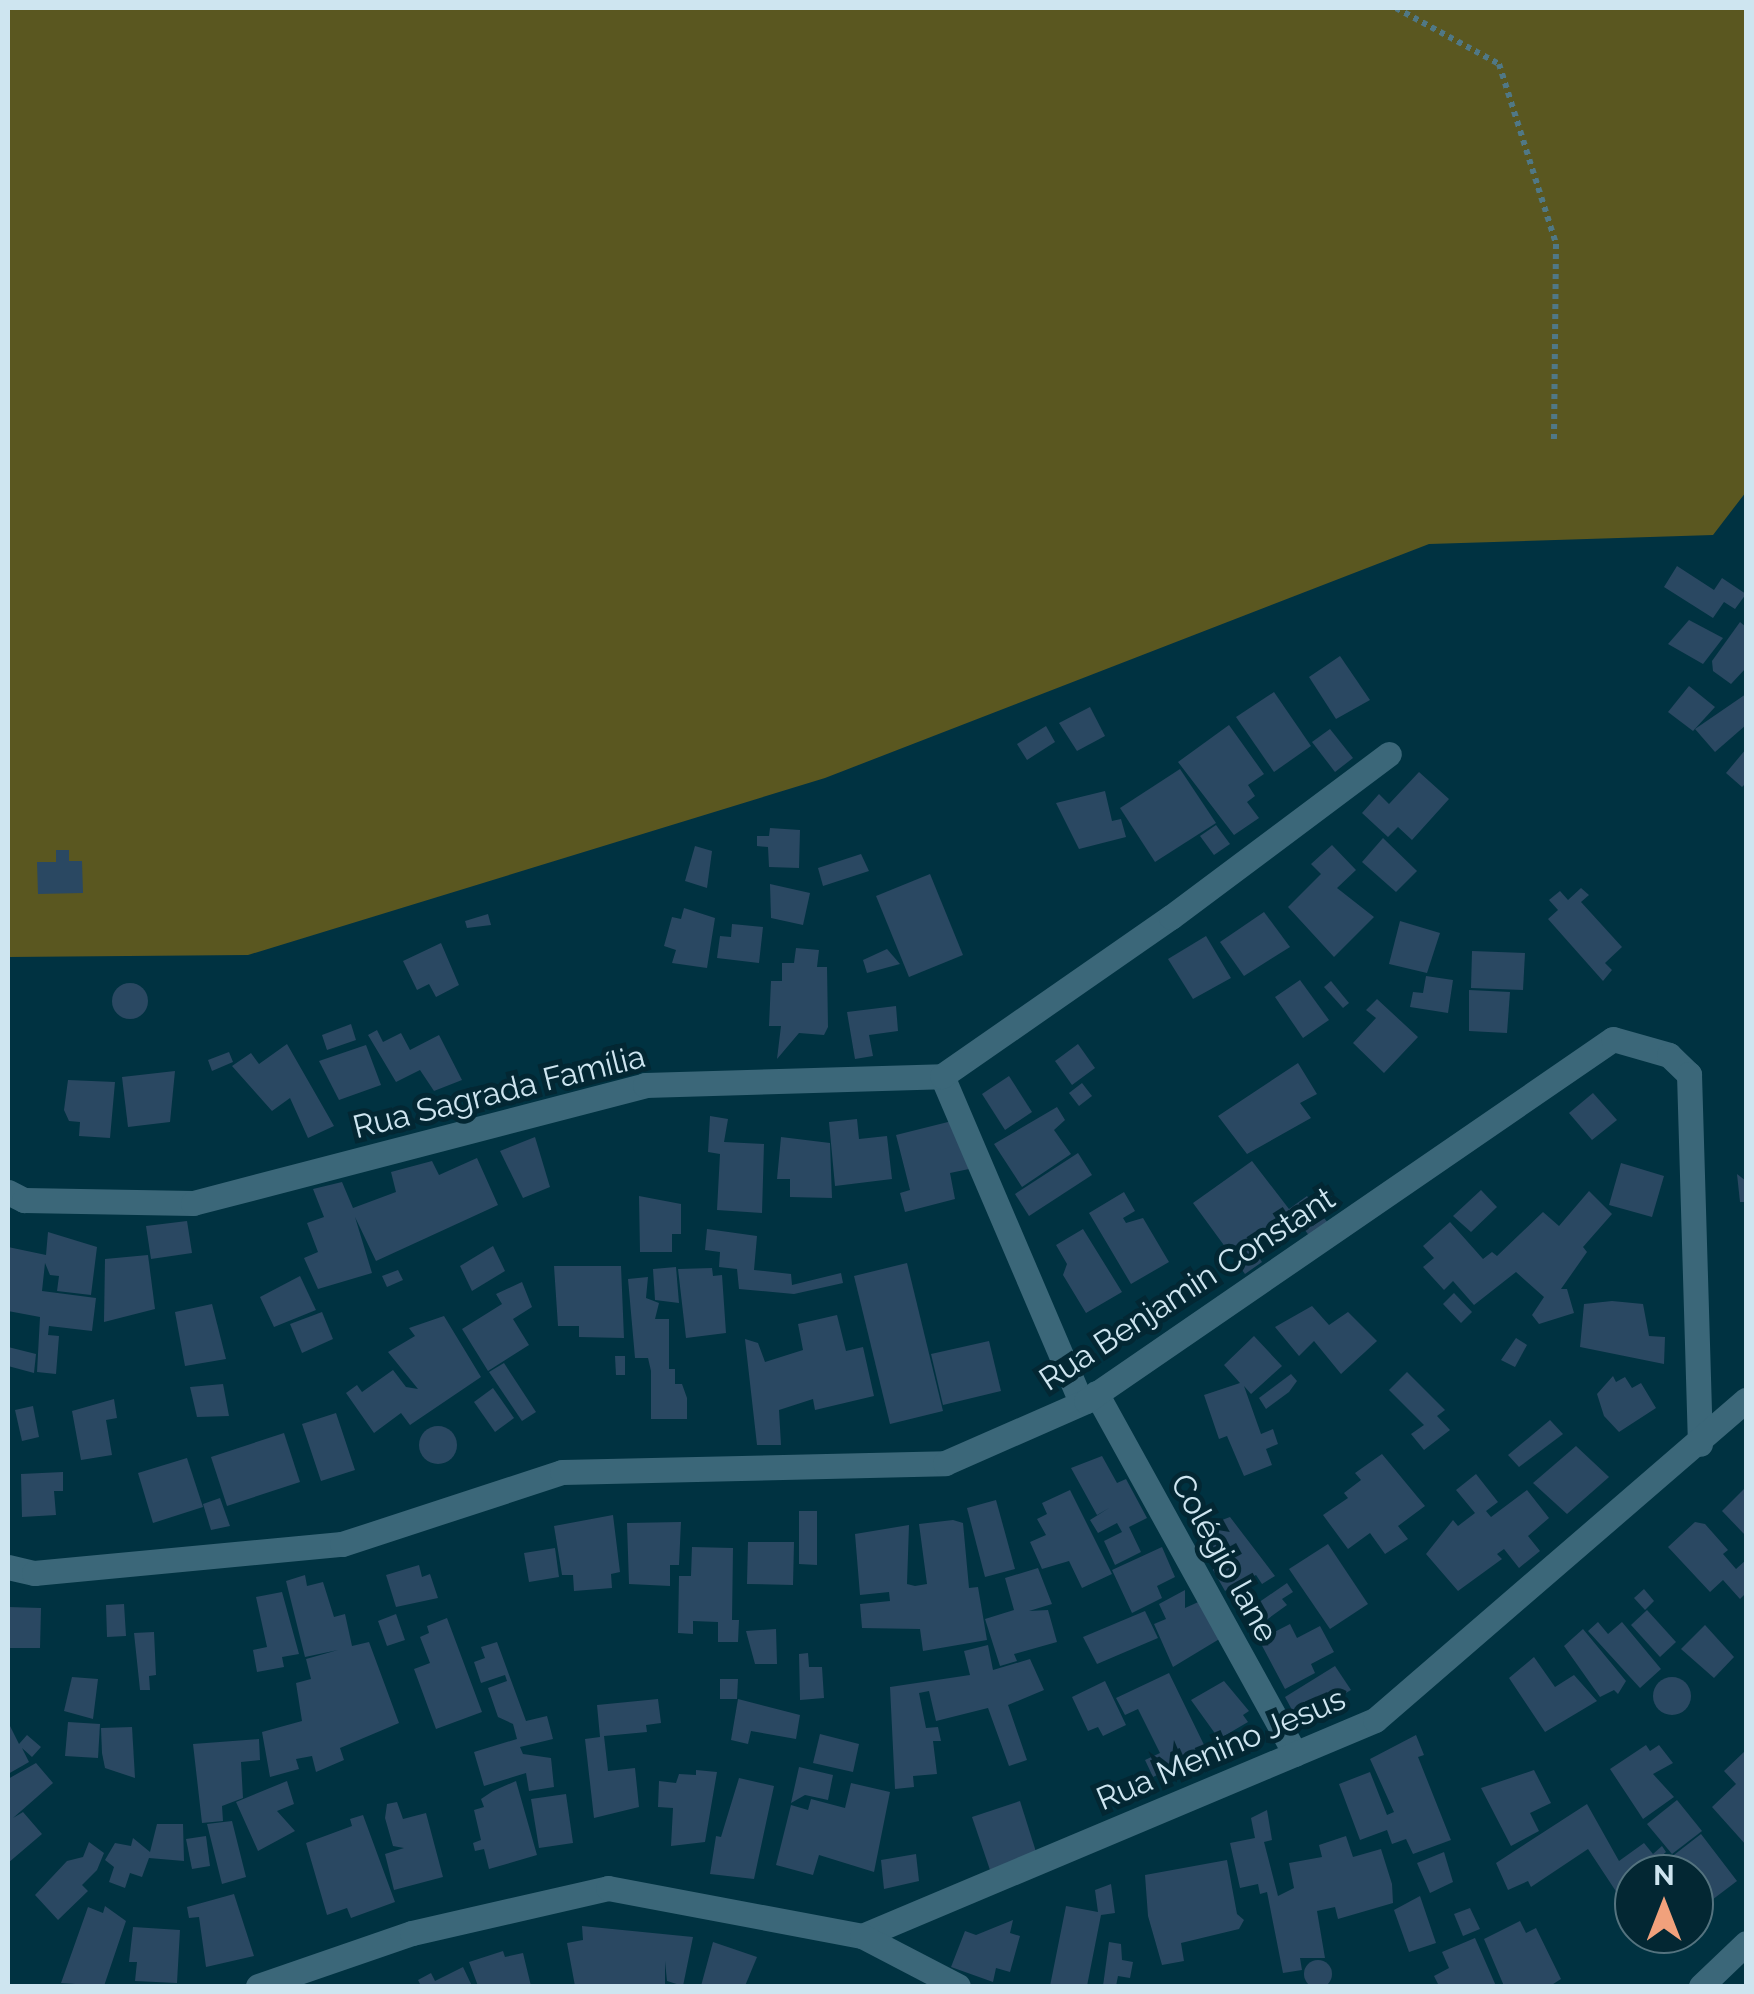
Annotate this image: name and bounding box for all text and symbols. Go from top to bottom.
street label: Rua Sagrada Família [349,1037,649,1147]
street label: Rua Benjamin Constant [1032,1179,1342,1399]
street label: Colégio lane [1162,1467,1286,1649]
street label: Rua Menino Jesus [1091,1679,1351,1819]
north arrow [1614,1854,1714,1954]
text: N [1653,1859,1675,1892]

